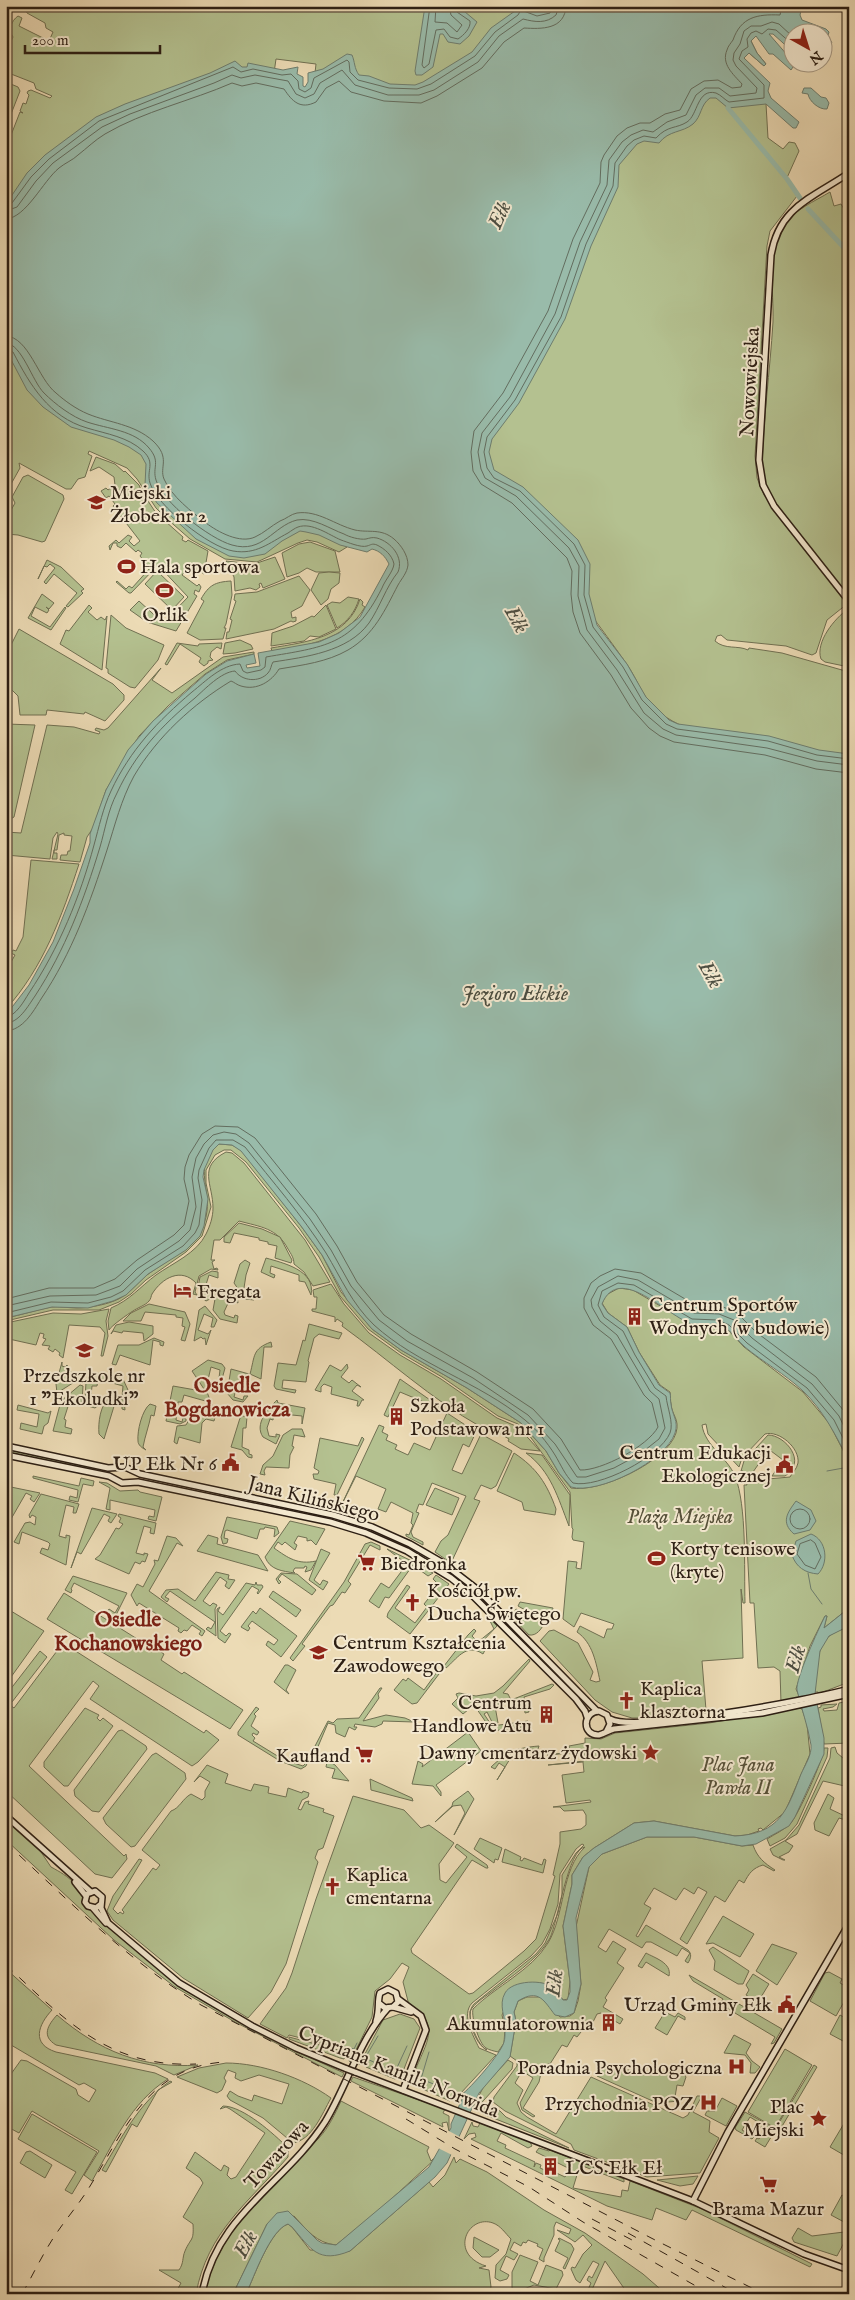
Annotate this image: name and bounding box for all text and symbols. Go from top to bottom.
scale bar [25,22,160,54]
north arrow [782,22,832,72]
text: 200 m [32,31,69,50]
text: N [805,46,827,68]
water label: Ełk [482,197,519,235]
street label: Nowowiejska [735,326,766,437]
place label: Miejski Żłobek nr 2 [110,481,207,529]
school or university icon: Miejski Żłobek nr 2 [86,493,106,513]
place label: Hala sportowa [140,555,260,580]
sports icon: Hala sportowa [116,556,136,576]
sports icon: Orlik [155,580,175,600]
water label: Ełk [497,600,534,639]
place label: Orlik [142,603,188,628]
water label: Ełk [691,955,728,994]
water label: Jezioro Ełckie [462,981,568,1008]
place label: Fregata [197,1280,261,1305]
hotel icon: Fregata [173,1281,193,1301]
place label: Centrum Sportów Wodnych (w budowie) [649,1293,830,1341]
building icon: Centrum Sportów Wodnych (w budowie) [625,1306,645,1326]
school or university icon: Przedszkole nr 1 "Ekoludki" [74,1341,94,1361]
place label: Przedszkole nr 1 "Ekoludki" [23,1364,146,1412]
district label: Osiedle Bogdanowicza [164,1373,291,1424]
place label: Szkoła Podstawowa nr 1 [410,1394,544,1442]
building icon: Szkoła Podstawowa nr 1 [386,1407,406,1427]
place label: Centrum Edukacji Ekologicznej [620,1441,771,1489]
place label: UP Ełk Nr 6 [113,1452,218,1477]
public building icon: UP Ełk Nr 6 [221,1453,241,1473]
public building icon: Centrum Edukacji Ekologicznej [775,1454,795,1474]
street label: Jana Kilińskiego [243,1471,382,1528]
park label: Plaża Miejska [627,1505,733,1530]
place label: Korty tenisowe (kryte) [670,1537,795,1585]
sports icon: Korty tenisowe (kryte) [646,1549,666,1569]
place label: Biedronka [380,1552,467,1577]
supermarket icon: Biedronka [356,1553,376,1573]
place label: Kościół pw. Ducha Świętego [427,1579,561,1627]
church icon: Kościół pw. Ducha Świętego [403,1592,423,1612]
district label: Osiedle Kochanowskiego [54,1607,203,1658]
place label: Centrum Kształcenia Zawodowego [333,1631,506,1679]
water label: Ełk [779,1642,813,1677]
school or university icon: Centrum Kształcenia Zawodowego [309,1643,329,1663]
place label: Kaplica klasztorna [640,1677,726,1725]
church icon: Kaplica klasztorna [616,1690,636,1710]
place label: Centrum Handlowe Atu [412,1691,532,1739]
building icon: Centrum Handlowe Atu [536,1704,556,1724]
place label: Dawny cmentarz żydowski [418,1741,637,1766]
place icon: Dawny cmentarz żydowski [641,1742,661,1762]
place label: Kaufland [276,1744,350,1769]
supermarket icon: Kaufland [354,1745,374,1765]
park label: Plac Jana Pawła II [701,1753,775,1801]
place label: Kaplica cmentarna [346,1863,432,1911]
church icon: Kaplica cmentarna [322,1876,342,1896]
water label: Ełk [540,1967,571,1999]
place label: Urząd Gminy Ełk [624,1993,772,2018]
public building icon: Urząd Gminy Ełk [776,1994,796,2014]
place label: Akumulatorownia [445,2012,594,2037]
building icon: Akumulatorownia [598,2013,618,2033]
street label: Cypriana Kamila Norwida [294,2021,503,2124]
place label: Poradnia Psychologiczna [517,2056,722,2081]
hospital icon: Poradnia Psychologiczna [726,2057,746,2077]
place label: Przychodnia POZ [544,2092,694,2117]
hospital icon: Przychodnia POZ [698,2093,718,2113]
place label: Plac Miejski [743,2095,804,2143]
place icon: Plac Miejski [808,2108,828,2128]
street label: Towarowa [239,2115,315,2195]
place label: LCS Ełk Eł [565,2156,662,2181]
building icon: LCS Ełk Eł [541,2157,561,2177]
supermarket icon: Brama Mazur [758,2174,778,2194]
place label: Brama Mazur [712,2197,825,2222]
water label: Ełk [228,2226,265,2264]

